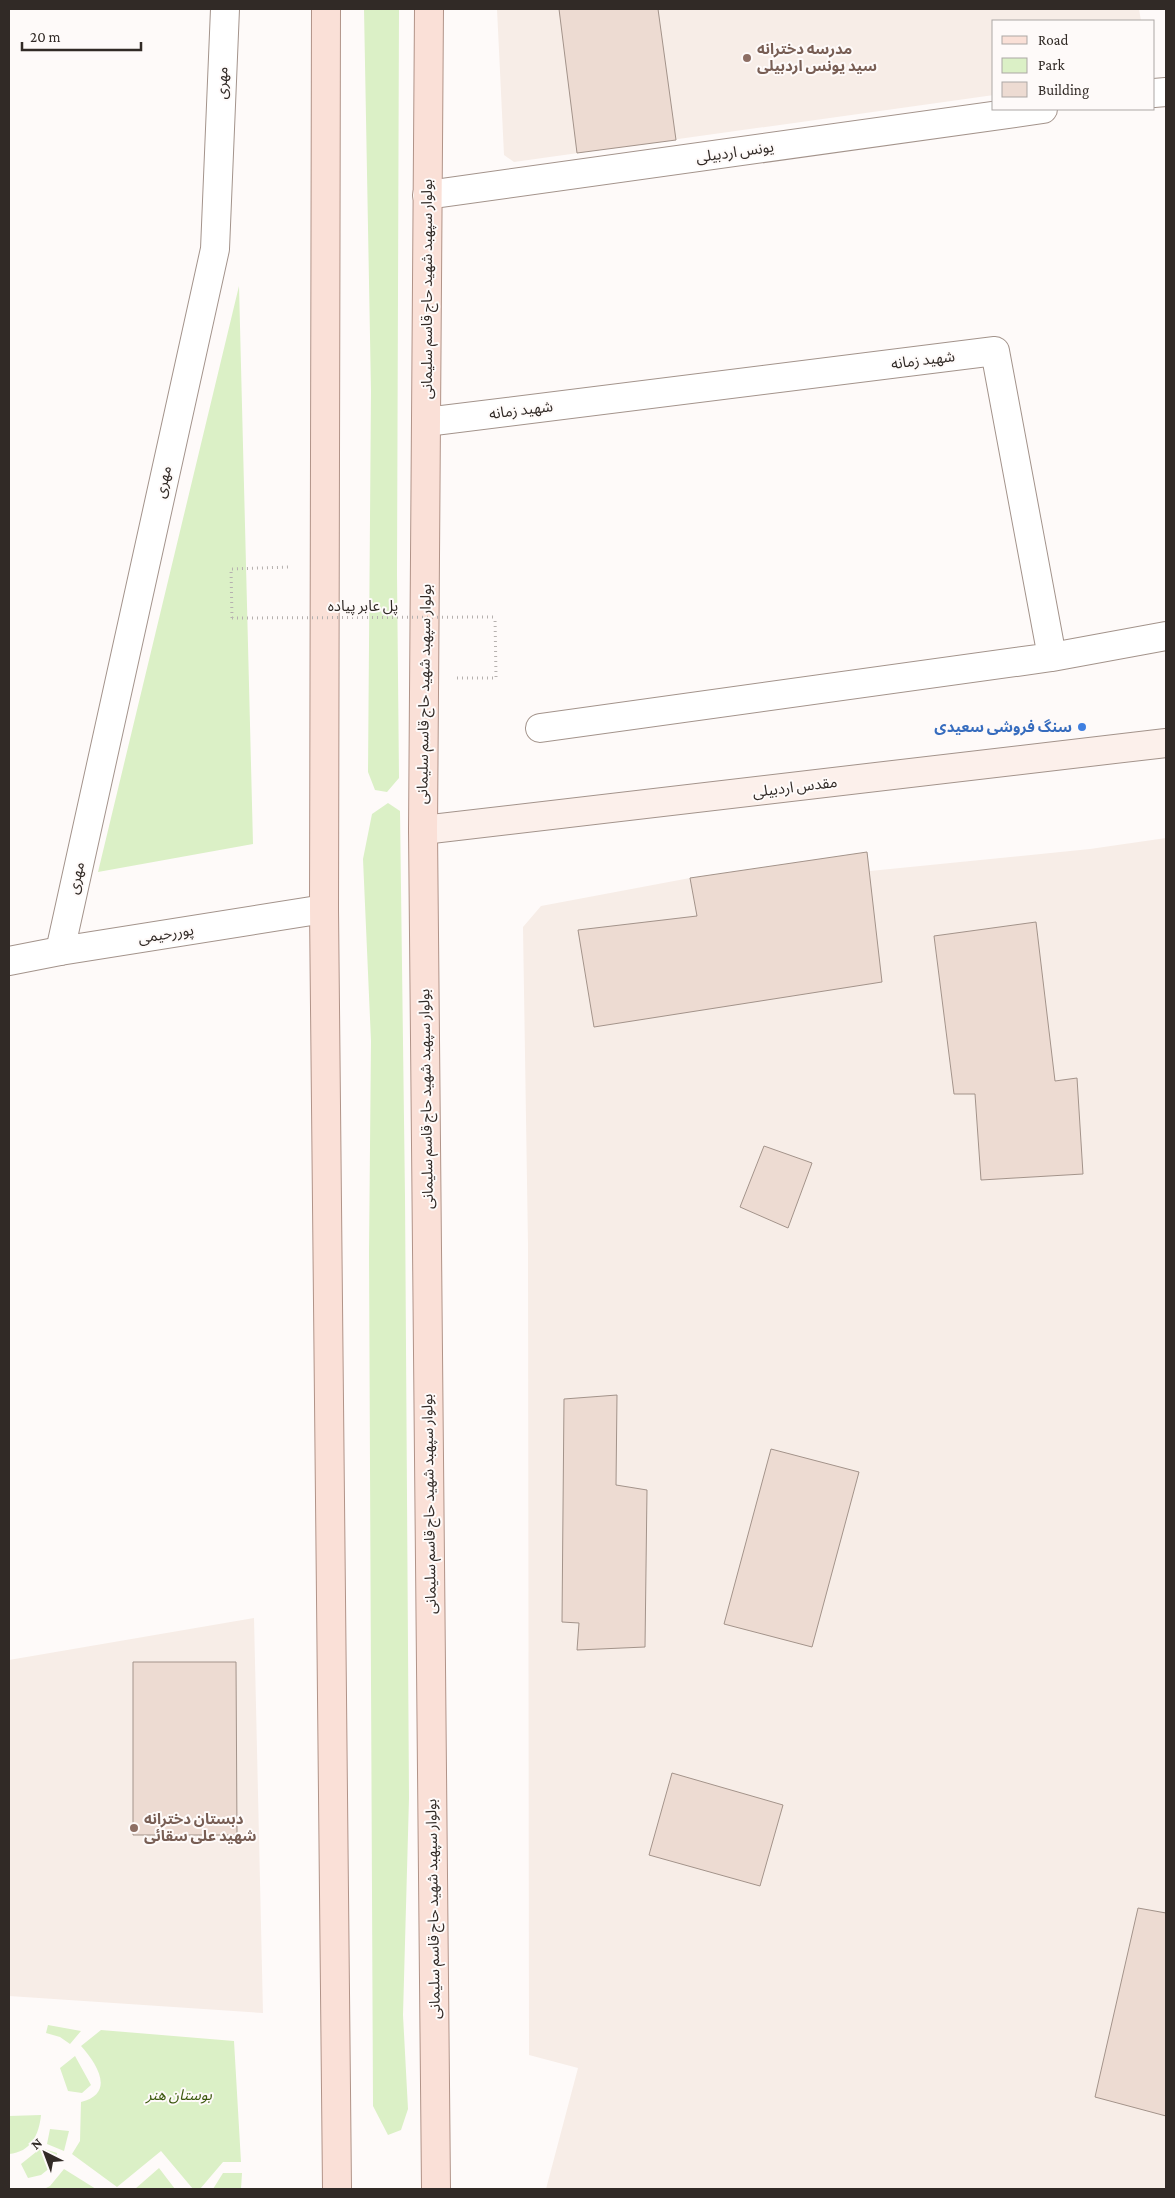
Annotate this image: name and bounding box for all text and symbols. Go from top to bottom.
scale bar [22,20,141,52]
legend [992,20,1155,110]
text: 20 m [30,29,61,45]
text: Road [1038,32,1069,48]
place label: مدرسه دخترانه سید یونس اردبیلی [757,41,877,75]
marker: مدرسه دخترانه سید یونس اردبیلی [741,52,753,64]
text: Park [1038,57,1065,73]
street label: مهری [213,66,232,100]
text: Building [1038,82,1089,99]
street label: یونس اردبیلی [695,139,775,166]
street label: بولوار سپهبد شهید حاج قاسم سلیمانی [419,179,439,399]
street label: شهید زمانه [890,348,956,373]
street label: شهید زمانه [488,398,554,423]
street label: مهری [152,464,175,500]
street label: بولوار سپهبد شهید حاج قاسم سلیمانی [414,584,438,804]
street label: پل عابر پیاده [328,598,398,616]
place label: سنگ فروشی سعیدی [934,718,1072,736]
marker: سنگ فروشی سعیدی [1076,721,1088,733]
street label: مقدس اردبیلی [752,774,838,801]
street label: مهری [65,860,88,896]
street label: پوررحیمی [137,922,195,948]
street label: بولوار سپهبد شهید حاج قاسم سلیمانی [416,989,440,1209]
street label: بولوار سپهبد شهید حاج قاسم سلیمانی [419,1394,443,1614]
street label: بولوار سپهبد شهید حاج قاسم سلیمانی [423,1799,447,2019]
place label: دبستان دخترانه شهید علی سقائی [144,1811,257,1845]
marker: دبستان دخترانه شهید علی سقائی [128,1822,140,1834]
park label: بوستان هنر [145,2087,213,2104]
north arrow [20,2128,70,2178]
text: N [27,2134,46,2152]

